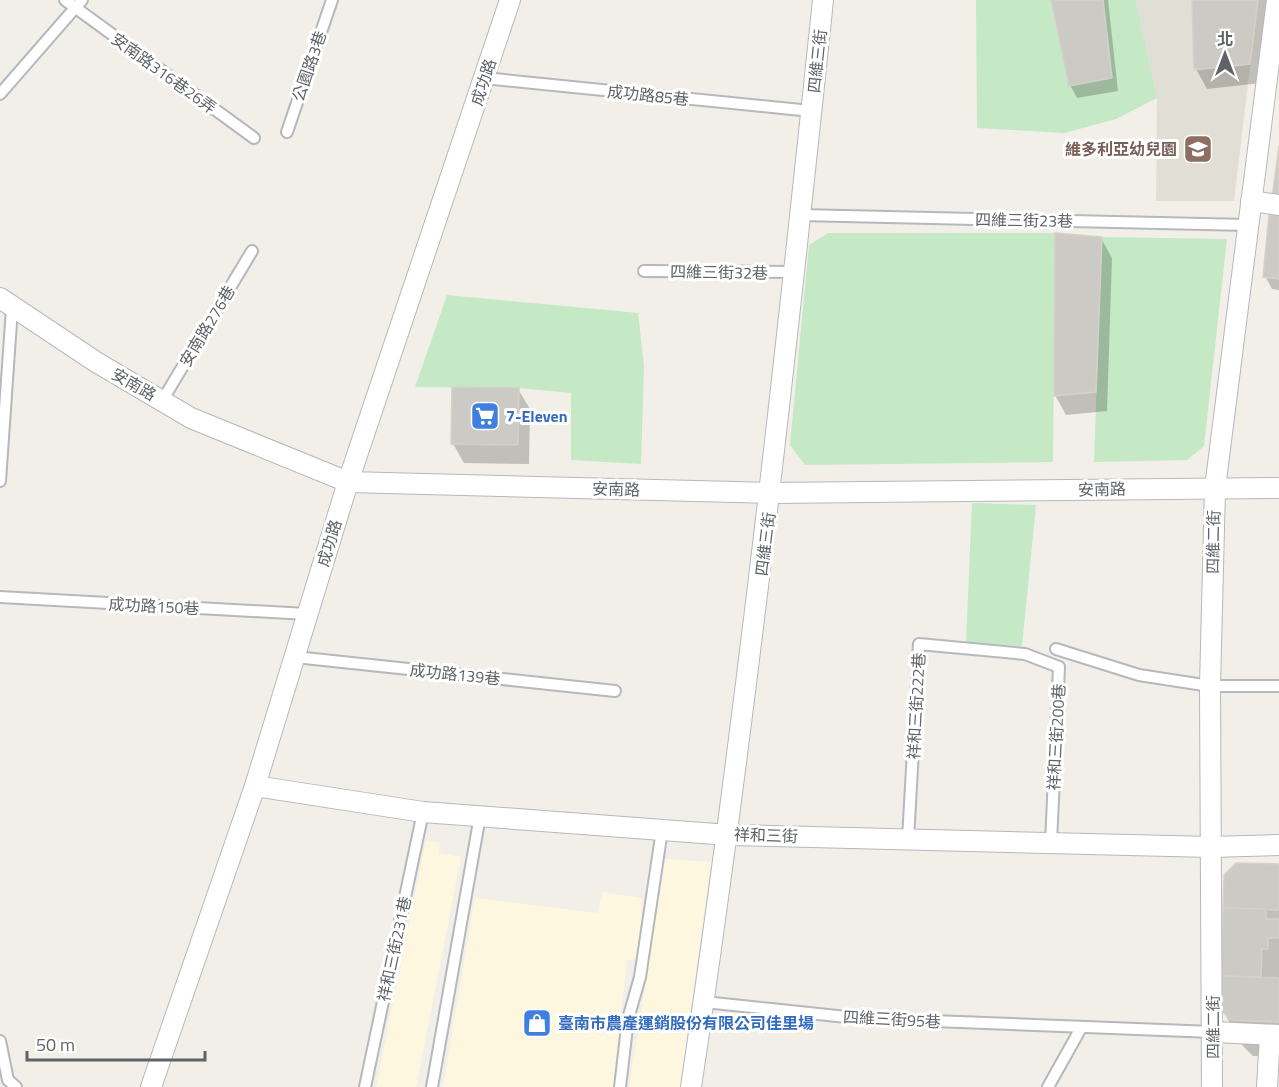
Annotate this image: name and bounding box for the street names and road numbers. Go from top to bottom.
street label: 安南路316巷26弄 [106,27,222,119]
street label: 公園路3巷 [286,28,332,104]
street label: 四維三街 [802,28,832,94]
street label: 成功路 [464,55,502,109]
street label: 成功路85巷 [606,79,690,111]
street label: 四維三街23巷 [975,207,1073,233]
street label: 四維三街32巷 [670,259,768,285]
street label: 安南路276巷 [173,281,241,371]
street label: 安南路 [107,362,161,406]
street label: 安南路 [592,477,640,501]
street label: 安南路 [1078,477,1126,501]
street label: 四維二街 [1200,510,1226,574]
street label: 四維三街 [749,511,781,577]
street label: 成功路 [311,517,347,569]
street label: 成功路150巷 [108,592,200,620]
street label: 祥和三街222巷 [901,652,931,760]
street label: 成功路139巷 [409,657,501,691]
street label: 祥和三街200巷 [1041,683,1071,791]
street label: 祥和三街 [734,822,798,848]
street label: 祥和三街231巷 [371,894,417,1004]
street label: 四維二街 [1201,995,1225,1059]
street label: 四維三街95巷 [842,1004,942,1034]

